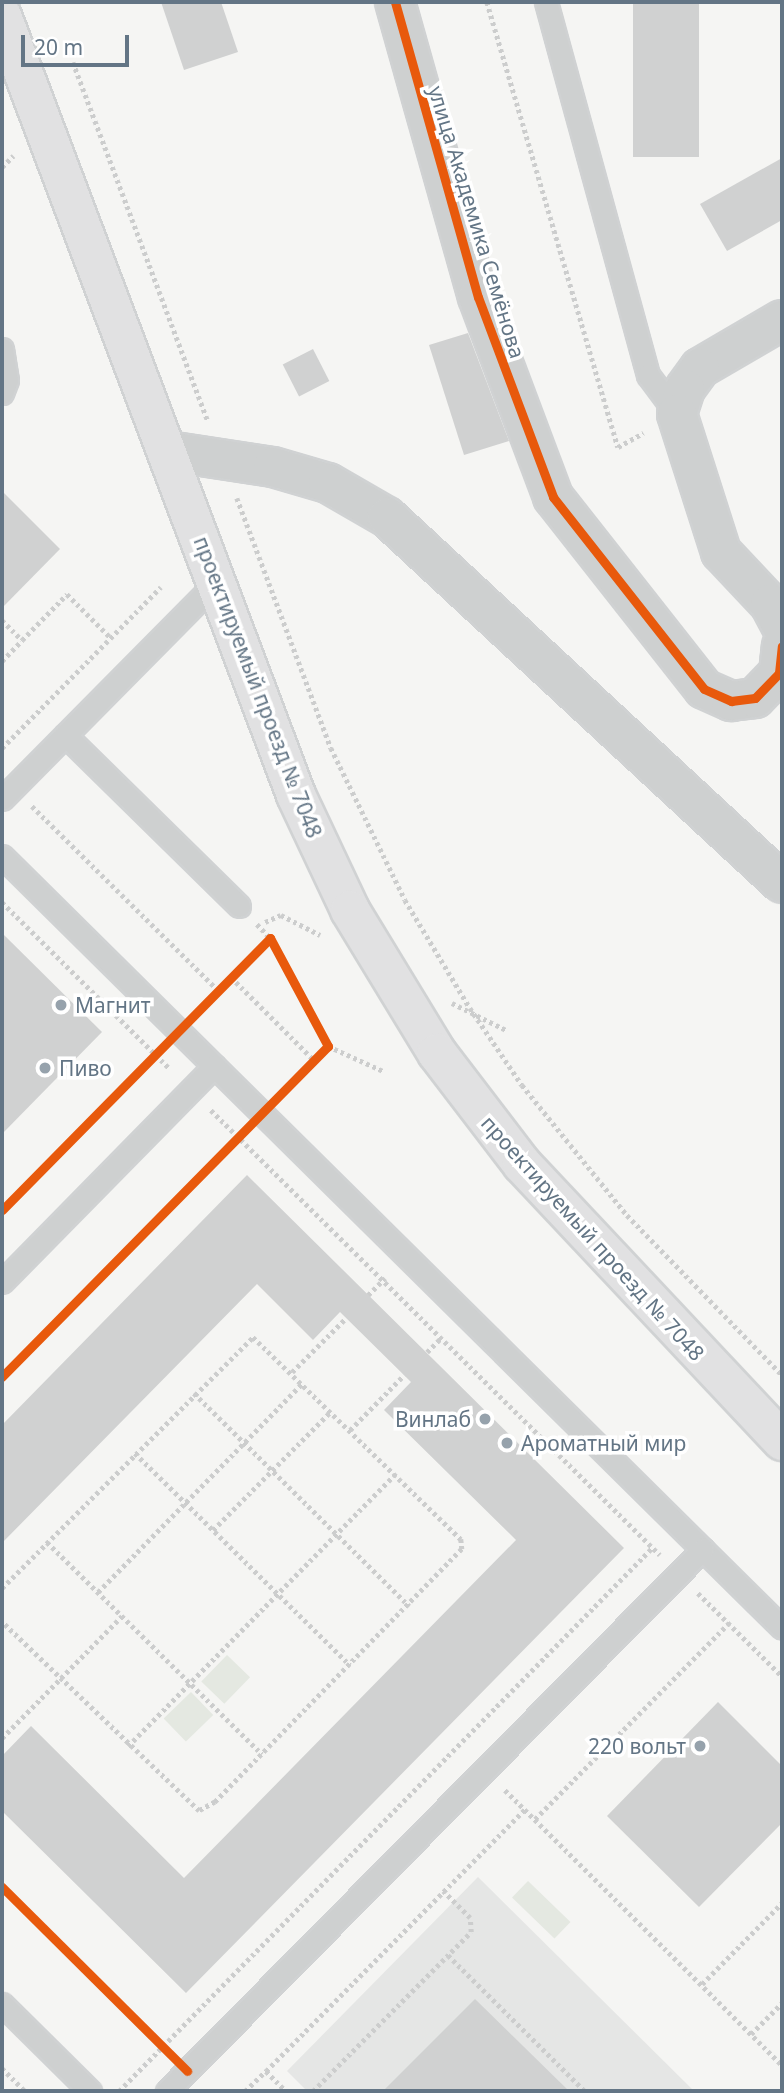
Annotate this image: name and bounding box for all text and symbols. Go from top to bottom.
scale bar [24,21,133,65]
text: 20 m [34,33,83,61]
street label: улица Академика Семёнова [423,83,531,361]
street label: проектируемый проезд № 7048 [189,533,327,841]
place label: Магнит [75,992,151,1018]
marker: Магнит [53,997,69,1013]
place label: Пиво [59,1055,112,1081]
marker: Пиво [37,1060,53,1076]
street label: проектируемый проезд № 7048 [476,1110,710,1366]
place label: Винлаб [395,1406,471,1432]
marker: Винлаб [477,1411,493,1427]
place label: Ароматный мир [521,1430,686,1456]
marker: Ароматный мир [499,1435,515,1451]
place label: 220 вольт [588,1733,686,1759]
marker: 220 вольт [692,1738,708,1754]

